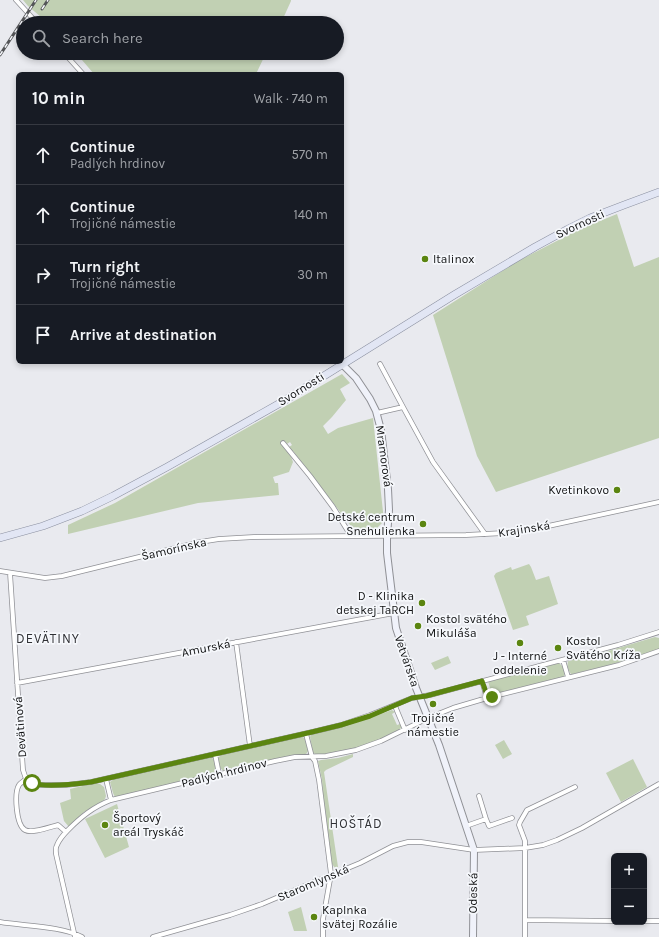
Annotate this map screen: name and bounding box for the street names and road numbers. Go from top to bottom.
street label: Svornosti [553,207,607,241]
street label: Svornosti [275,369,327,409]
street label: Mramorová [373,424,395,488]
street label: Krajinská [497,518,551,540]
street label: Šamorínska [140,534,208,563]
street label: Vetvárska [392,633,422,689]
street label: Amurská [180,636,232,660]
street label: Devätinová [11,696,29,758]
street label: Padlých hrdinov [180,756,268,790]
street label: Staromlynská [275,862,351,904]
street label: Odeská [466,873,480,913]

